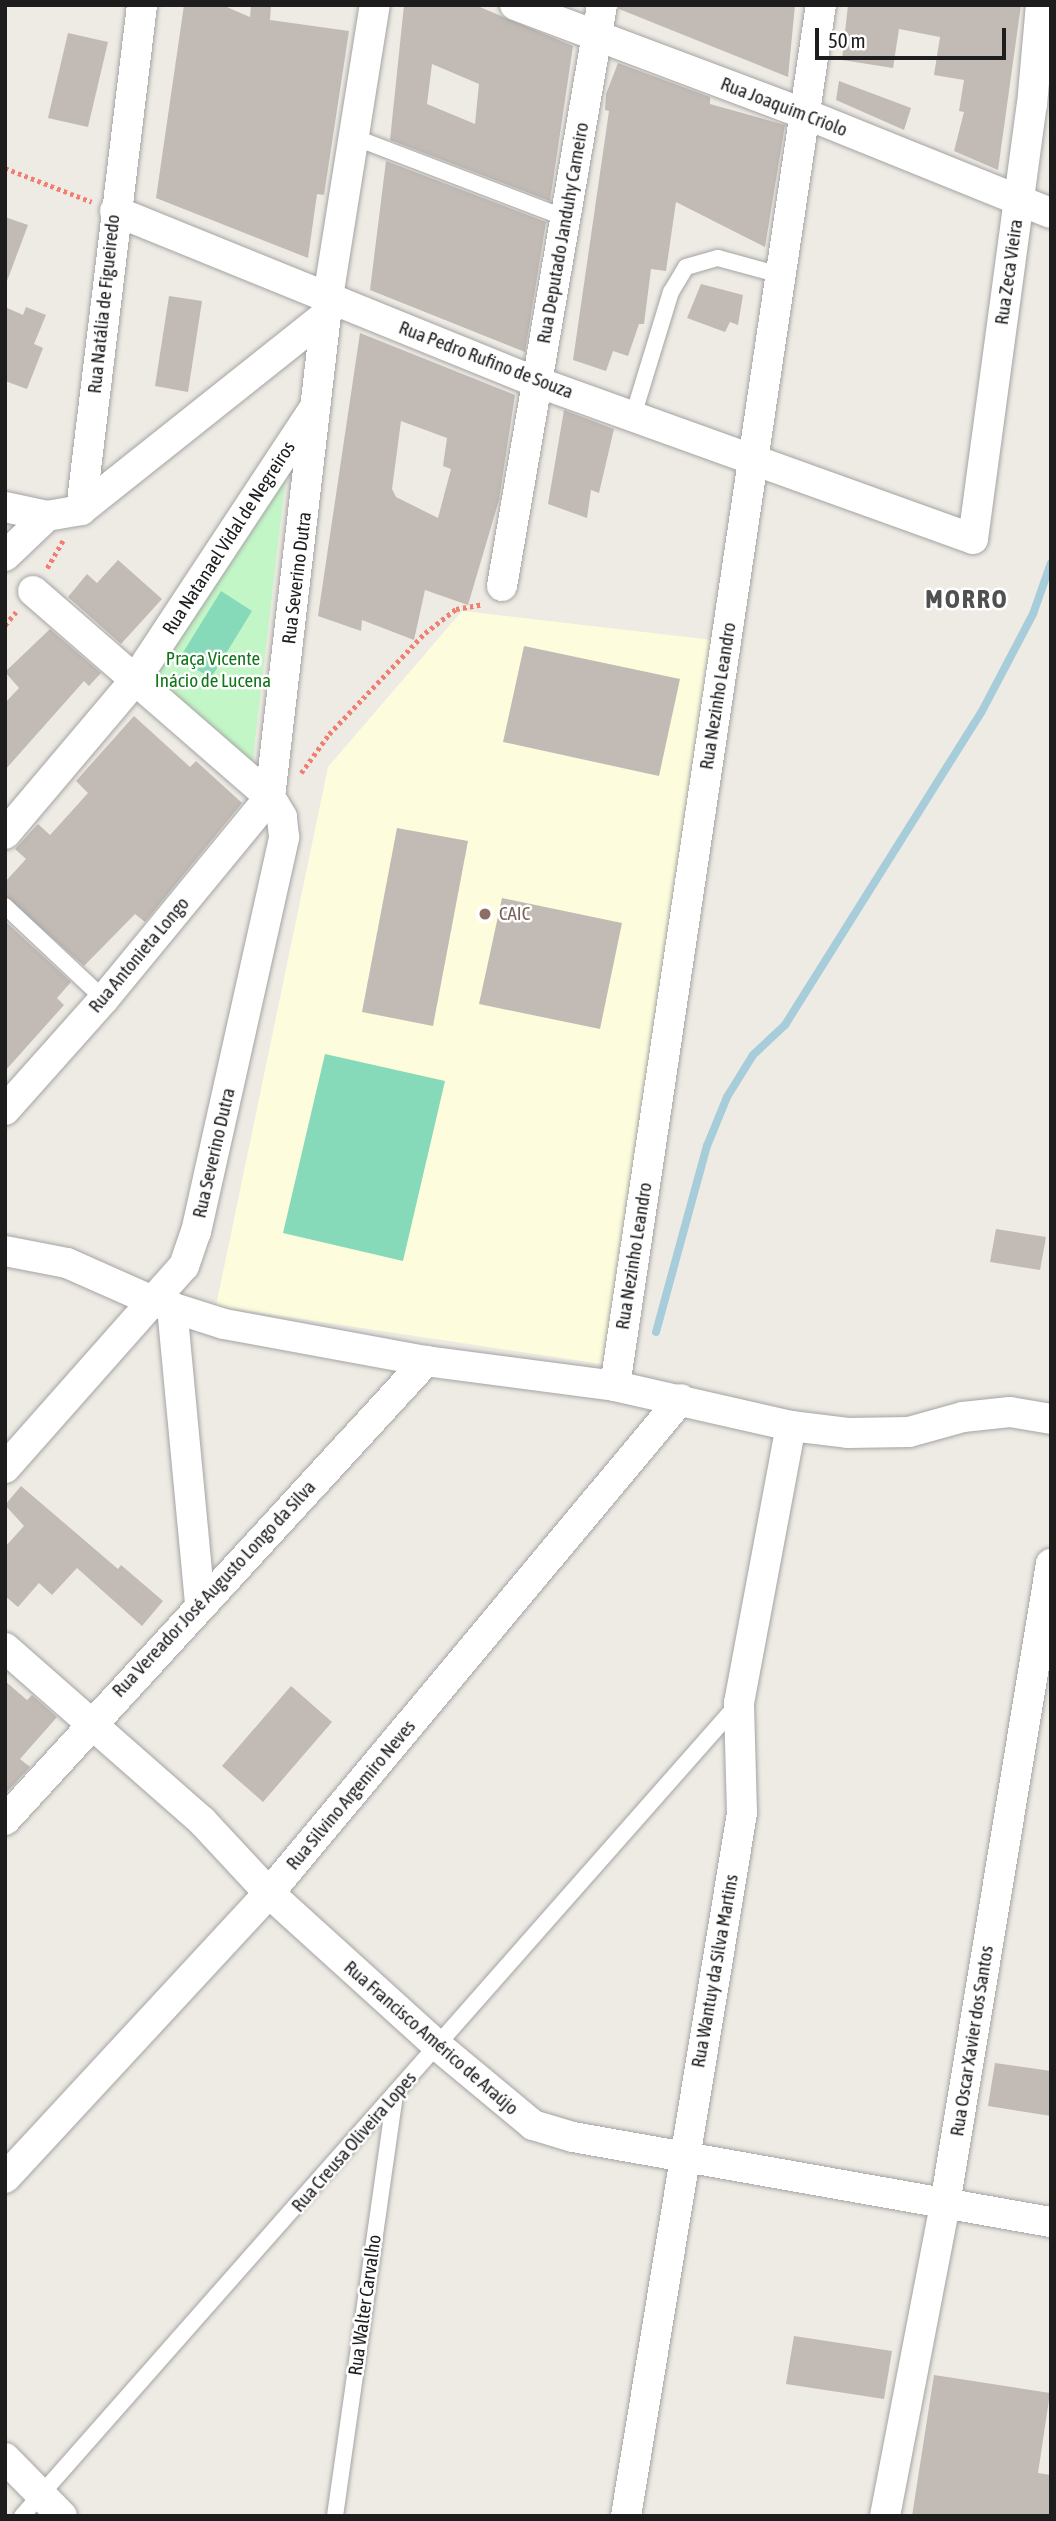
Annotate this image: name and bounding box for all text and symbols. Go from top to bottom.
scale bar [818,14,1009,58]
text: 50 m [828,28,866,52]
street label: Rua Joaquim Criolo [717,72,851,142]
street label: Rua Deputado Janduhy Carneiro [532,121,594,345]
street label: Rua Natália de Figueiredo [83,213,125,395]
street label: Rua Zeca Vieira [990,218,1028,326]
street label: Rua Pedro Rufino de Souza [396,316,576,404]
street label: Rua Natanael Vidal de Negreiros [158,437,300,639]
street label: Rua Severino Dutra [278,511,316,645]
district label: MORRO [926,584,1008,616]
street label: Rua Nezinho Leandro [695,621,741,771]
park label: Praça Vicente Inácio de Lucena [155,648,271,692]
street label: Rua Antonieta Longo [84,892,194,1018]
place label: CAIC [499,903,530,925]
marker: CAIC [477,906,493,922]
street label: Rua Severino Dutra [188,1086,240,1220]
street label: Rua Nezinho Leandro [611,1181,657,1331]
street label: Rua Vereador José Augusto Longo da Silva [107,1476,321,1702]
street label: Rua Silvino Argemiro Neves [282,1715,420,1875]
street label: Rua Wantuy da Silva Martins [687,1873,743,2069]
street label: Rua Oscar Xavier dos Santos [946,1944,998,2138]
street label: Rua Francisco Américo de Araújo [339,1956,523,2120]
street label: Rua Creusa Oliveira Lopes [287,2067,421,2217]
street label: Rua Walter Carvalho [344,2233,386,2377]

